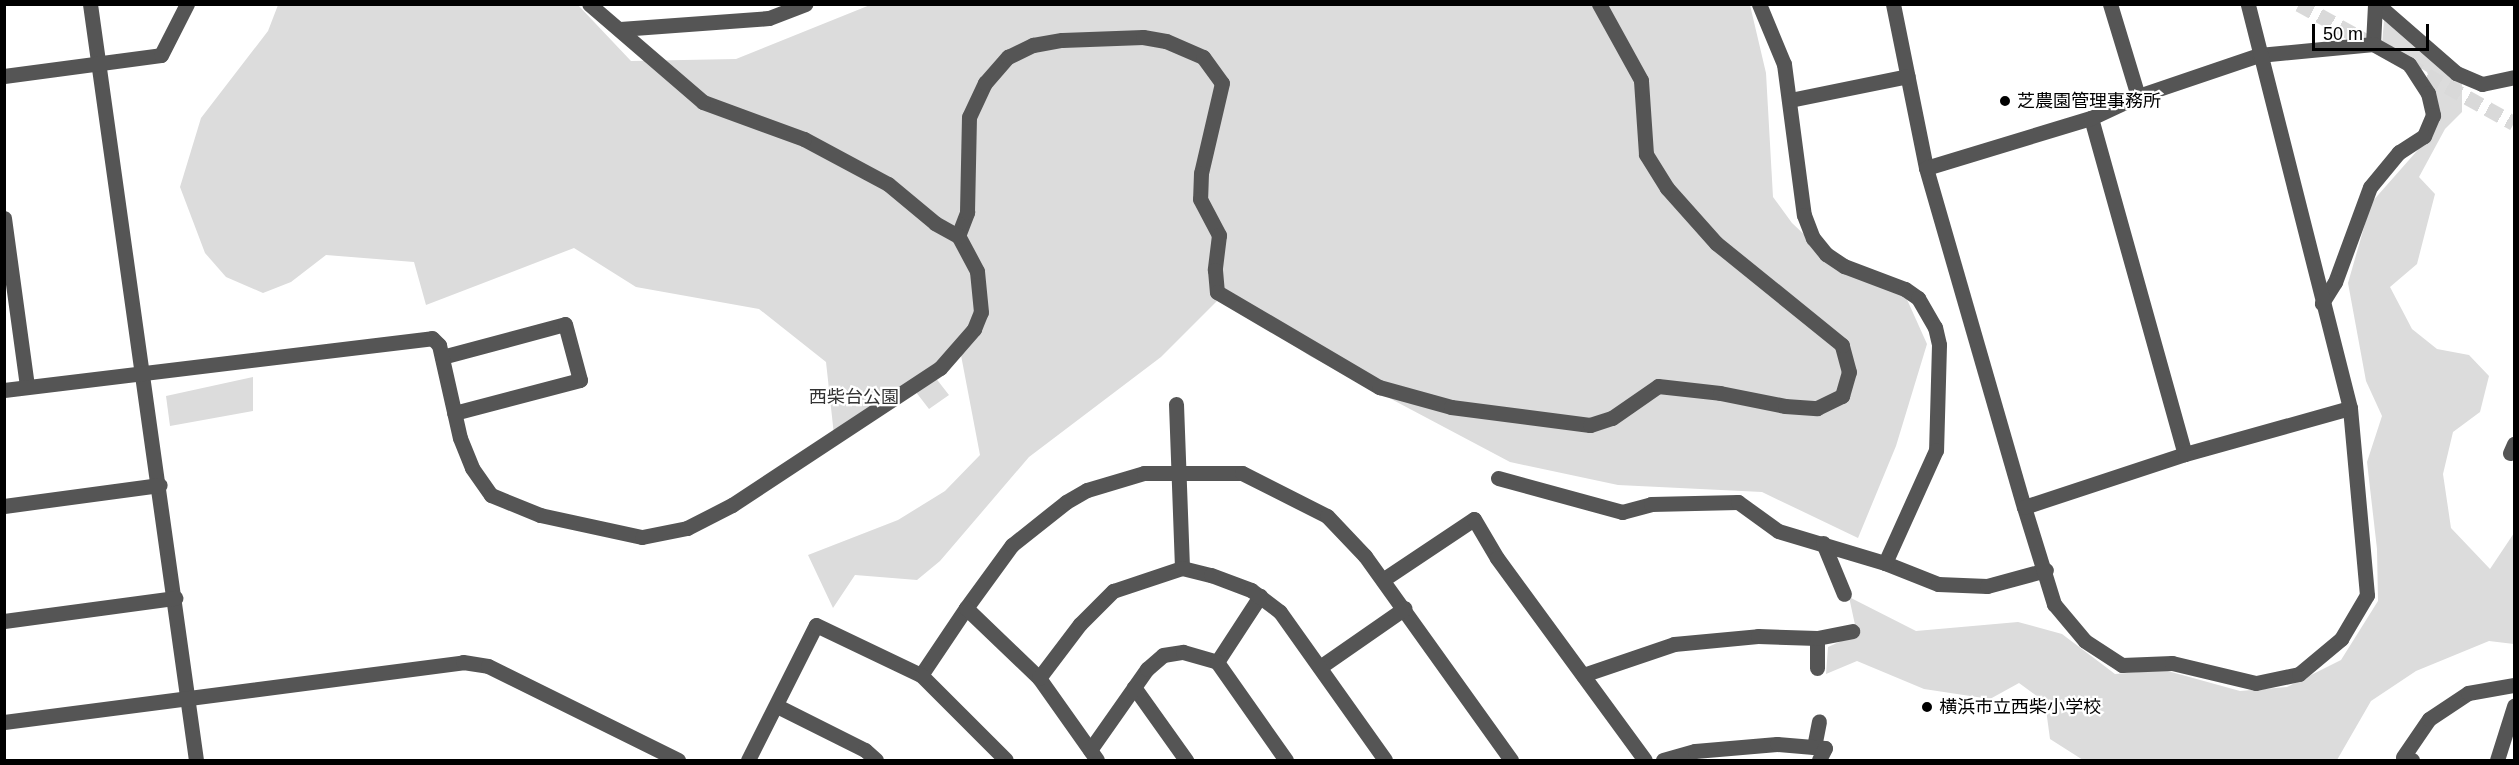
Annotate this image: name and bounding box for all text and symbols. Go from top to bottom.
scale bar [2315,12,2432,50]
text: 50 m [2323,24,2363,44]
place label: 芝農園管理事務所 [2017,90,2161,112]
marker: 芝農園管理事務所 [1998,94,2012,108]
park label: 西柴台公園 [809,386,899,408]
place label: 横浜市立西柴小学校 [1939,696,2101,718]
marker: 横浜市立西柴小学校 [1920,700,1934,714]

